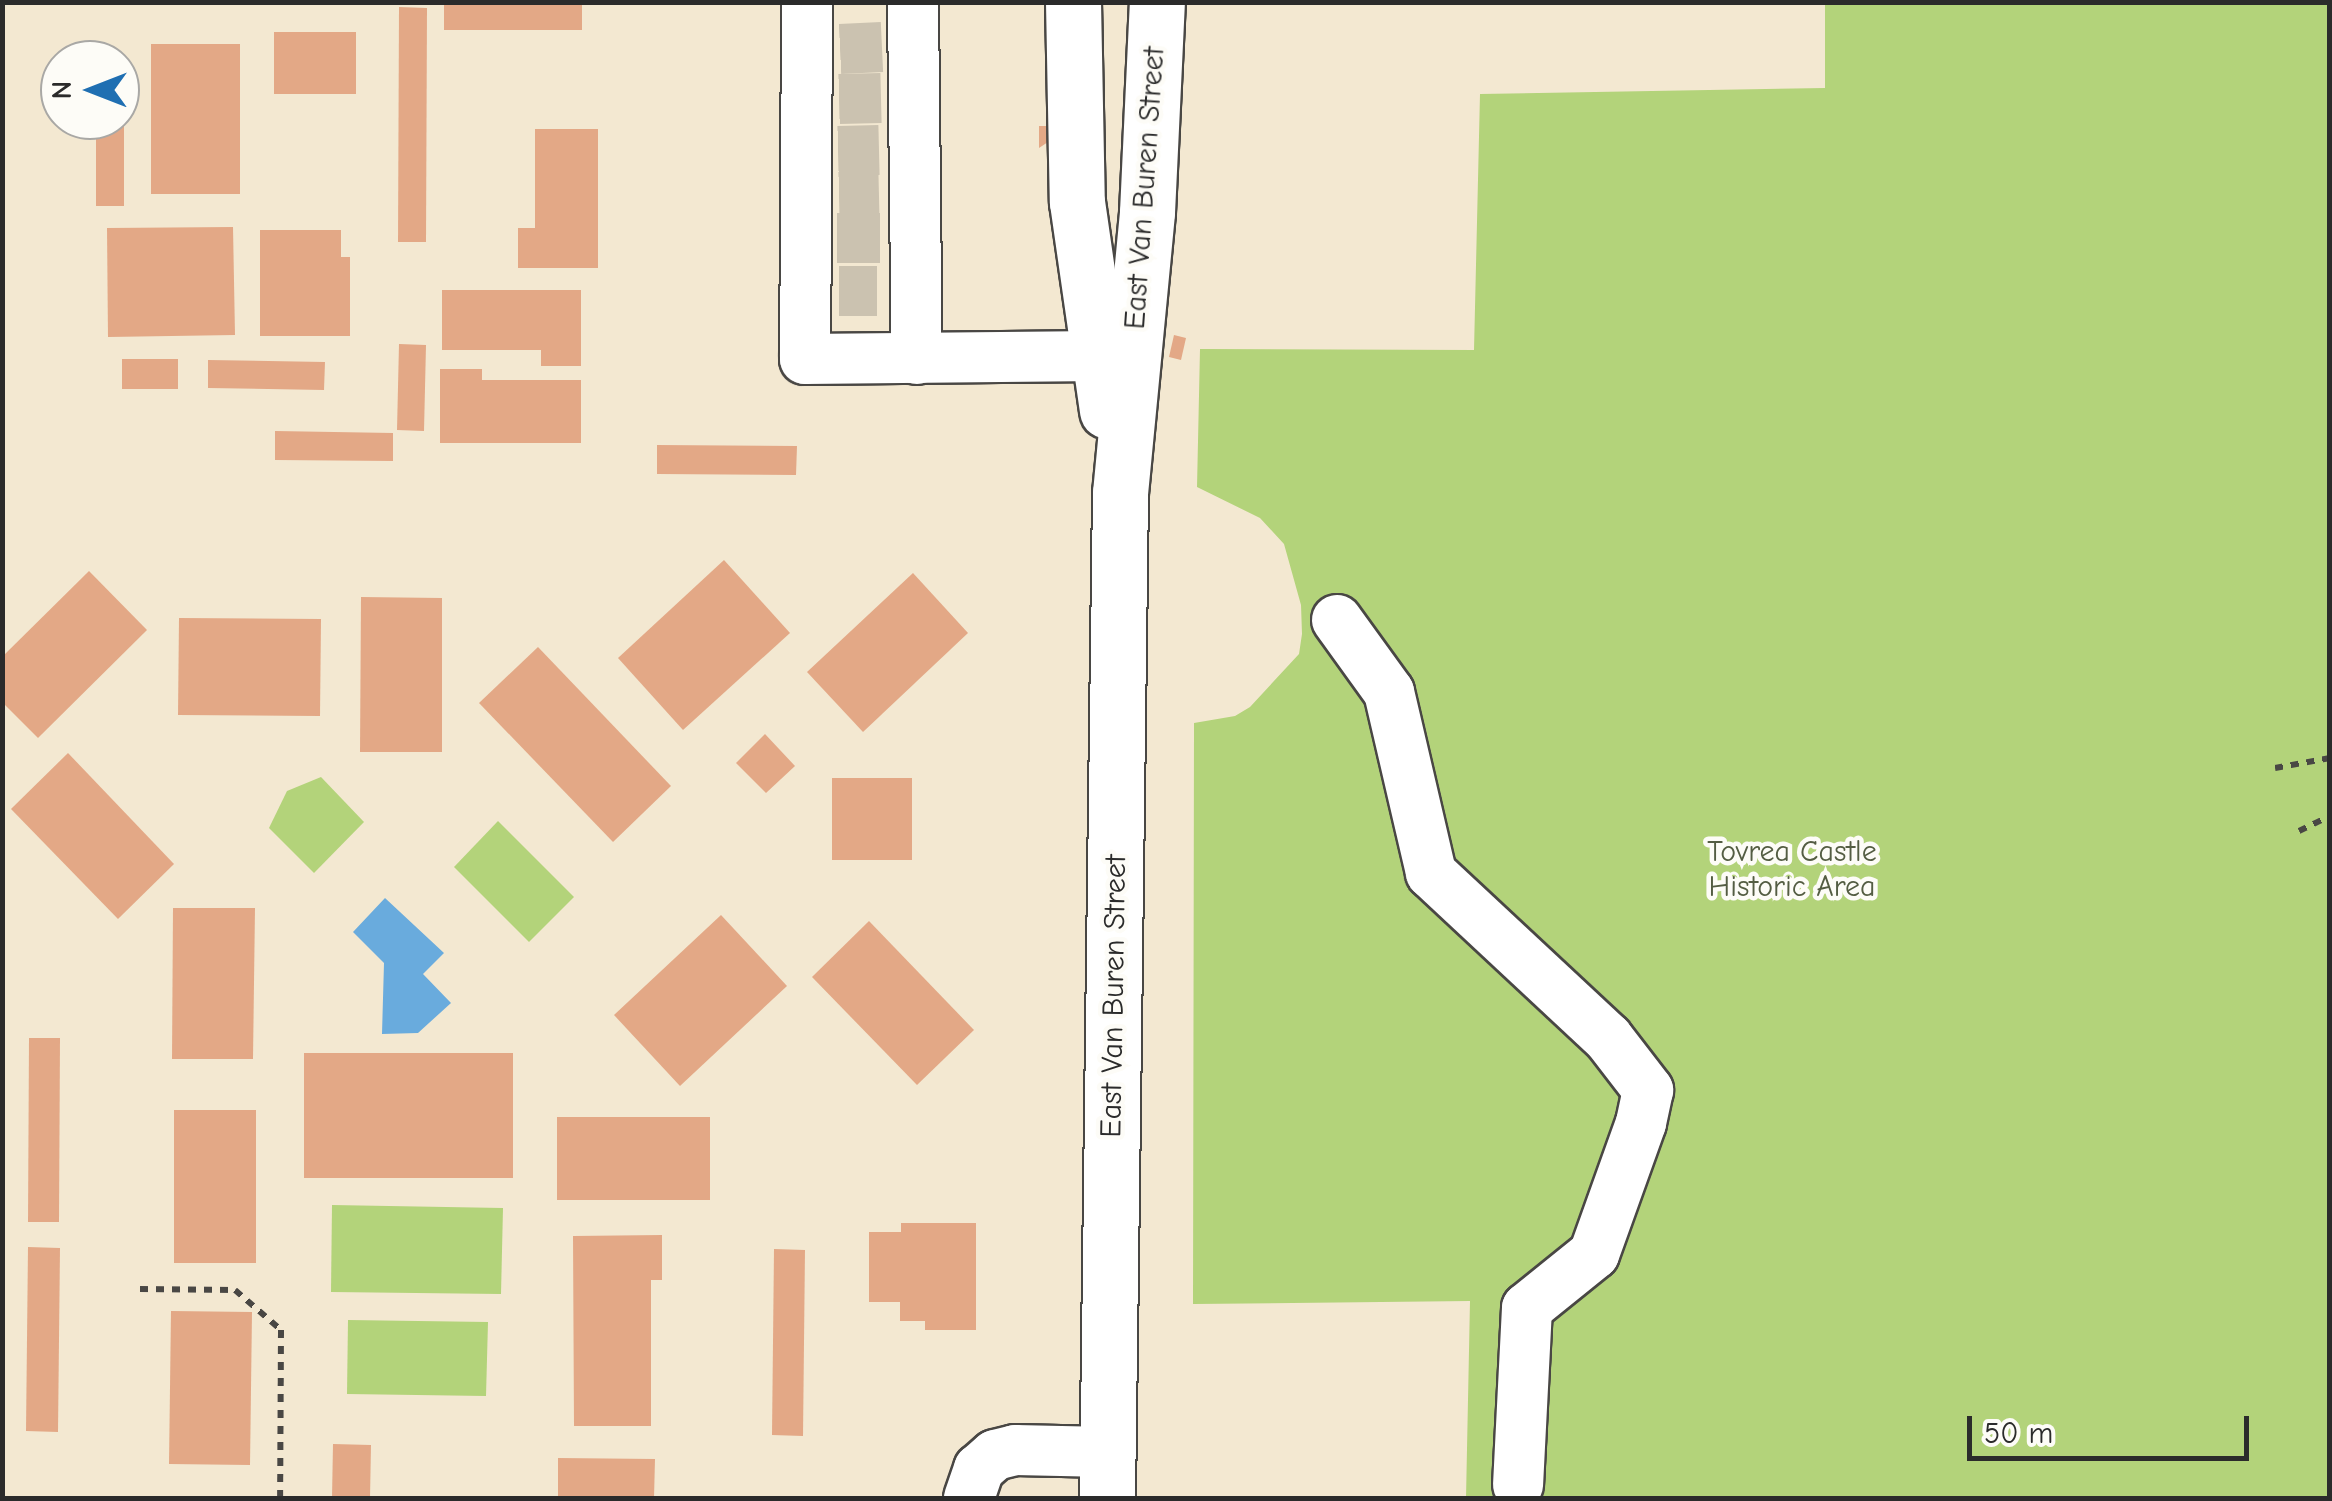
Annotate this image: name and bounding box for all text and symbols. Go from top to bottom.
north arrow [40,40,140,140]
street label: East Van Buren Street [1117,46,1173,330]
text: N [46,81,78,99]
park label: Tovrea Castle Historic Area [1707,834,1877,904]
street label: East Van Buren Street [1094,854,1134,1138]
scale bar [1972,1396,2254,1458]
text: 50 m [1984,1416,2053,1451]

